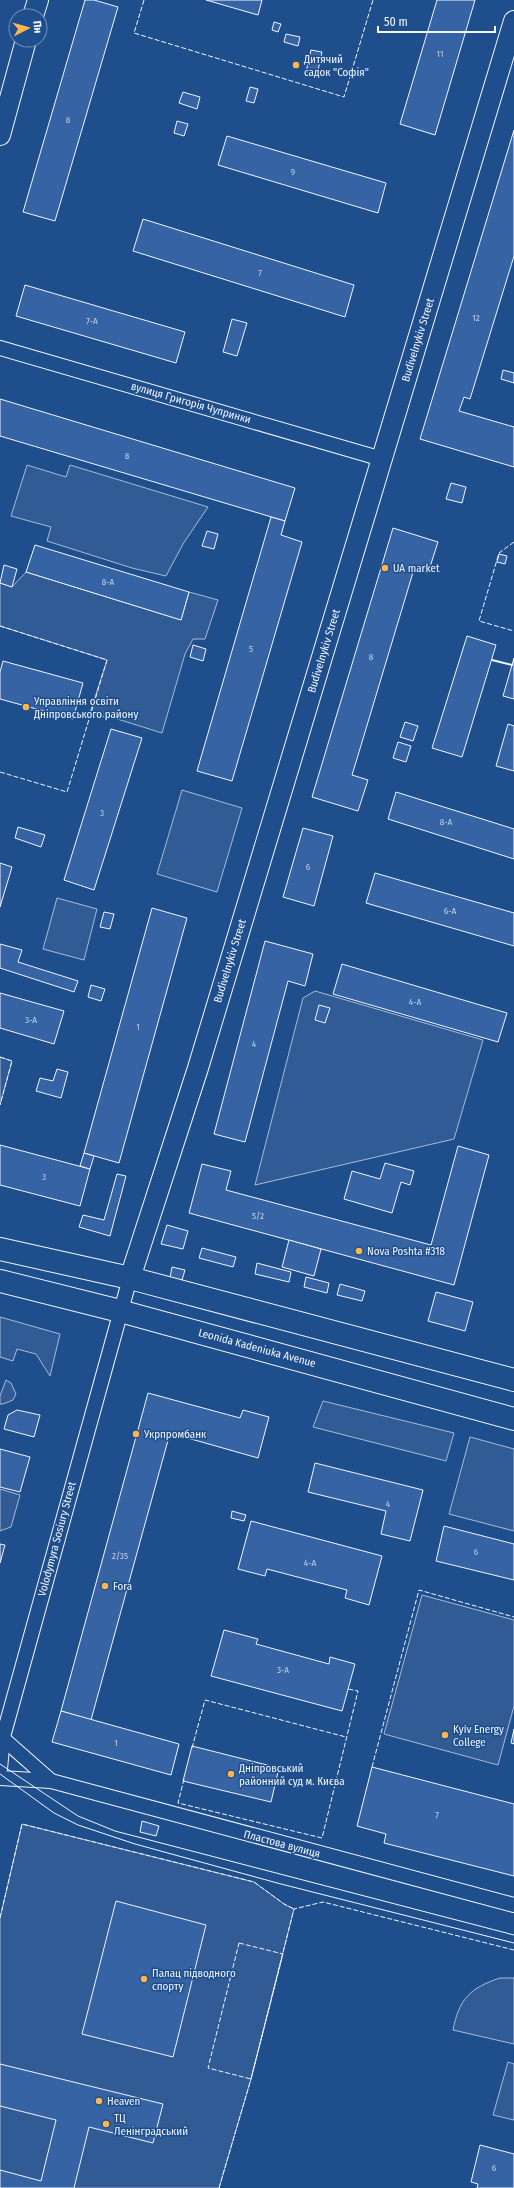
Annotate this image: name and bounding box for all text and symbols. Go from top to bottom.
north arrow [8,8,48,48]
scale bar [378,8,495,34]
text: 50 m [384,15,408,29]
text: Пн [30,20,45,34]
house number: 11 [437,49,443,59]
place label: Дитячий садок "Софія" [303,53,369,79]
marker: Дитячий садок "Софія" [291,60,301,70]
house number: 8 [66,115,71,125]
house number: 9 [291,167,295,177]
house number: 7 [258,268,262,278]
street label: Budivelnykiv Street [399,296,437,383]
house number: 12 [472,313,480,323]
house number: 7-А [86,316,98,326]
street label: вулиця Григорія Чупринки [129,380,253,426]
house number: 8 [125,451,130,461]
place label: UA market [393,562,440,575]
marker: UA market [380,563,390,573]
house number: 8-А [102,577,114,587]
street label: Budivelnykiv Street [305,607,343,694]
house number: 5 [249,644,253,654]
house number: 8 [369,652,374,662]
place label: Управління освіти Дніпровського району [33,695,138,721]
marker: Управління освіти Дніпровського району [21,702,31,712]
house number: 3 [100,808,104,818]
house number: 8-А [440,817,452,827]
house number: 6 [306,862,311,872]
house number: 6-А [444,906,456,916]
street label: Budivelnykiv Street [211,917,249,1004]
house number: 4-А [409,997,421,1007]
house number: 3-А [25,1015,37,1025]
house number: 1 [136,1022,140,1032]
house number: 4 [252,1039,257,1049]
house number: 3 [42,1172,46,1182]
house number: 5/2 [252,1211,264,1221]
place label: Nova Poshta #318 [367,1245,445,1258]
marker: Nova Poshta #318 [354,1246,364,1256]
street label: Leonida Kadeniuka Avenue [197,1326,317,1370]
place label: Укрпромбанк [143,1428,207,1441]
marker: Укрпромбанк [131,1429,141,1439]
street label: Volodymyra Sosiury Street [35,1480,79,1598]
house number: 4 [386,1499,391,1509]
house number: 6 [474,1547,479,1557]
house number: 2/35 [112,1551,128,1561]
house number: 4-А [304,1558,316,1568]
place label: Fora [113,1580,132,1593]
marker: Fora [100,1581,110,1591]
house number: 3-А [277,1665,289,1675]
place label: Kyiv Energy College [453,1723,504,1749]
marker: Kyiv Energy College [440,1730,450,1740]
house number: 1 [114,1738,118,1748]
place label: Дніпровський районний суд м. Києва [238,1762,345,1788]
marker: Дніпровський районний суд м. Києва [226,1769,236,1779]
house number: 7 [435,1810,439,1820]
street label: Пластова вулиця [242,1828,322,1860]
place label: Палац підводного спорту [152,1967,236,1993]
marker: Палац підводного спорту [139,1974,149,1984]
place label: Heaven [107,2095,140,2108]
marker: Heaven [94,2096,104,2106]
place label: ТЦ Ленінградський [114,2112,188,2138]
marker: ТЦ Ленінградський [101,2119,111,2129]
house number: 6 [492,2163,497,2173]

